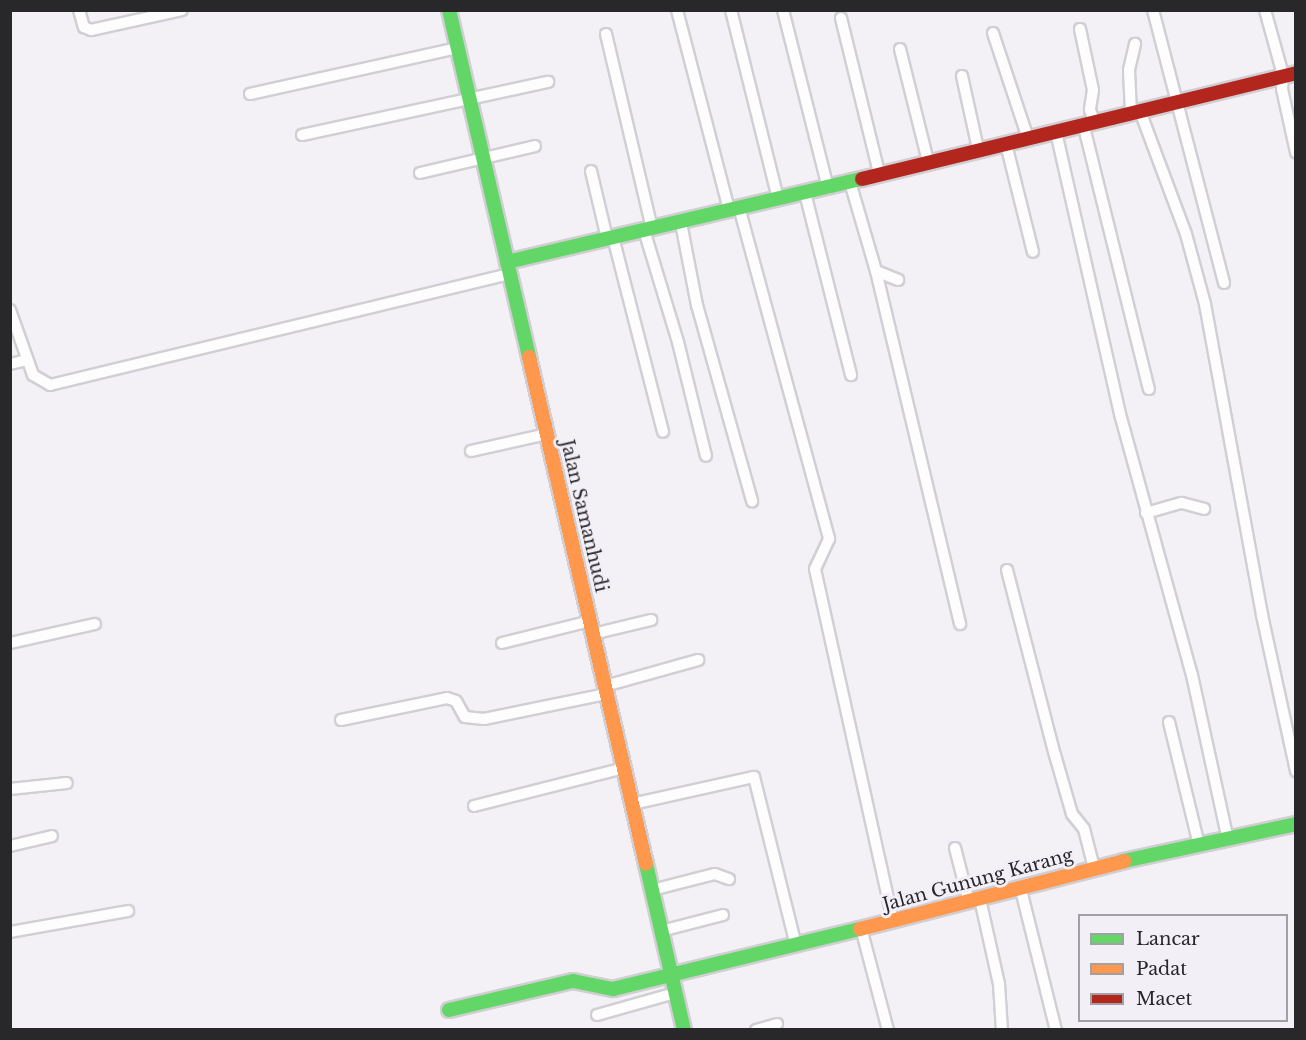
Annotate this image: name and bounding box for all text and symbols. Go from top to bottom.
street label: Jalan Samanhudi [556,438,612,594]
street label: Jalan Gunung Karang [880,844,1076,916]
legend [1078,914,1288,1022]
text: Lancar [1136,928,1200,950]
text: Padat [1136,958,1187,980]
text: Macet [1136,988,1192,1010]

